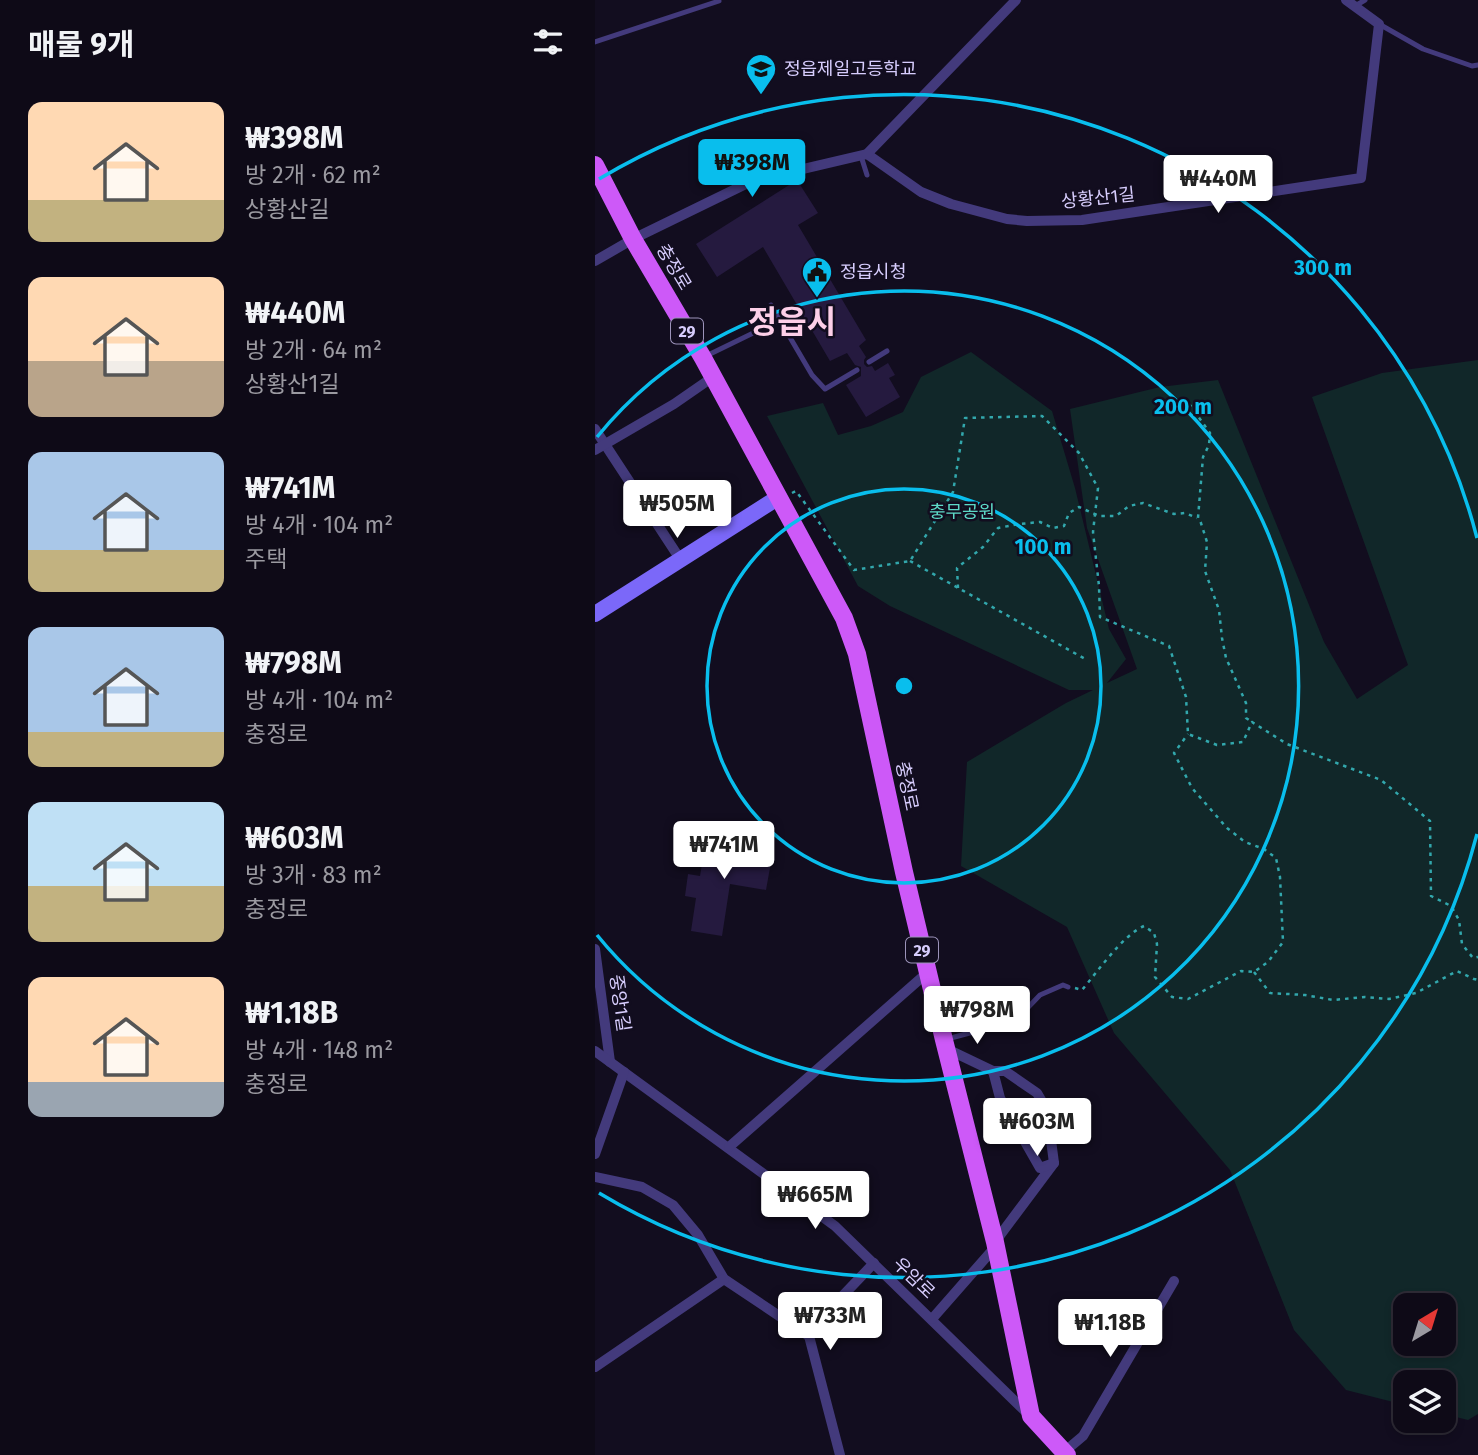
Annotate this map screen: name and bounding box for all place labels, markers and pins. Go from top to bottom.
school or university icon: 정읍제일고등학교 [744,52,778,96]
place label: 정읍제일고등학교 [784,58,916,80]
pin: ₩398M [703,140,801,199]
pin: ₩440M [1169,156,1267,215]
public building icon: 정읍시청 [800,255,834,299]
place label: 정읍시청 [840,261,906,283]
pin: ₩505M [628,480,726,540]
centre of rings [892,674,916,698]
pin: ₩741M [675,822,773,881]
pin: ₩798M [928,986,1026,1046]
pin: ₩603M [988,1098,1086,1158]
pin: ₩665M [766,1172,864,1231]
pin: ₩733M [781,1292,879,1352]
pin: ₩1.18B [1053,1300,1167,1359]

